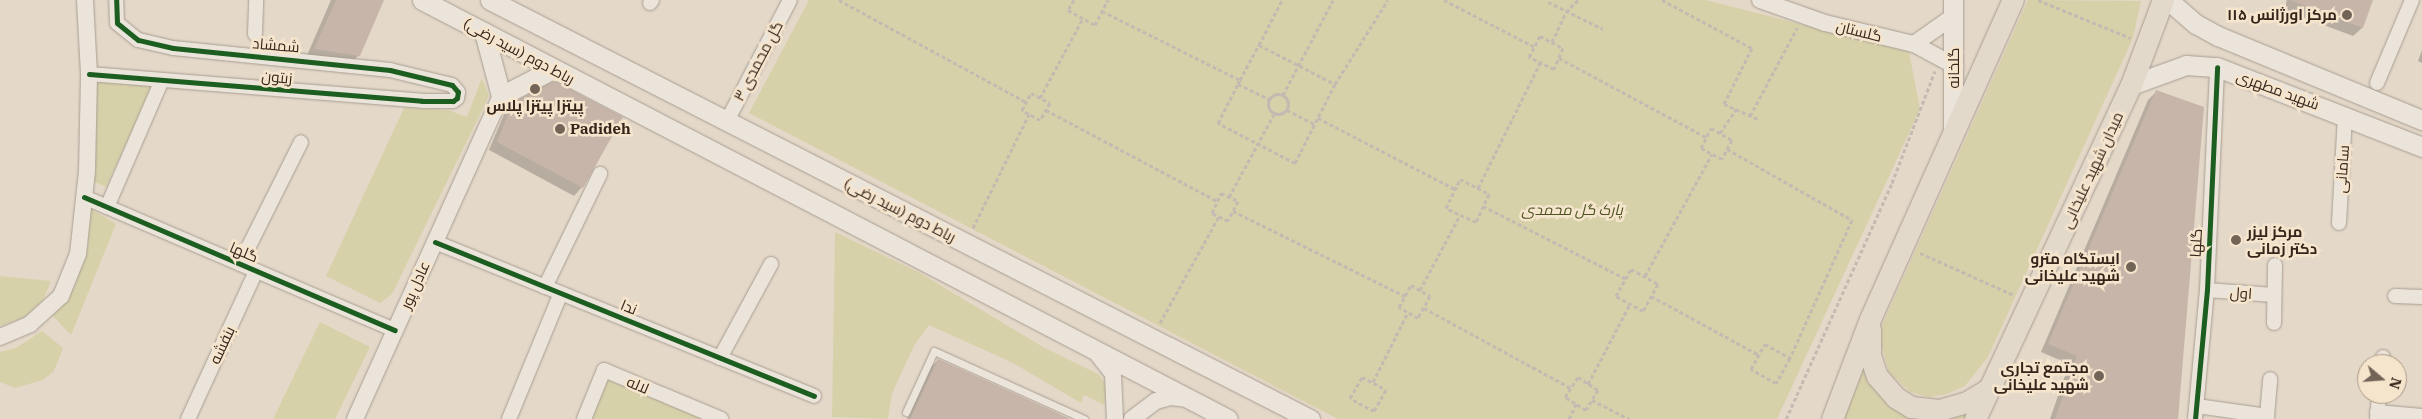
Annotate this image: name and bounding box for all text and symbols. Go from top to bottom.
place label: مرکز اورژانس ۱۱۵ [2227,6,2337,24]
marker: مرکز اورژانس ۱۱۵ [2341,9,2353,21]
street label: رباط دوم (سید رضی) [460,14,578,88]
street label: گلستان [1834,17,1884,45]
street label: گل محمدی ۳ [729,18,787,104]
street label: شمشاد [252,34,300,56]
street label: گلخانه [1945,48,1963,88]
street label: زیتون [261,67,293,87]
street label: شهید مطهری [2234,67,2322,113]
marker: پیتزا پیتزا پلاس [529,83,541,95]
place label: پیتزا پیتزا پلاس [486,97,584,115]
street label: میدان شهید علیخانی [2057,109,2127,231]
place label: Padideh [570,120,631,138]
marker: Padideh [554,123,566,135]
street label: سامانی [2331,144,2353,194]
street label: رباط دوم (سید رضی) [841,174,959,246]
park label: پارک گل محمدی [1521,201,1623,219]
place label: مرکز لیزر دکتر زمانی [2247,222,2317,257]
street label: گلها [2186,228,2206,258]
marker: مرکز لیزر دکتر زمانی [2229,233,2243,247]
street label: گلها [227,238,261,266]
place label: ایستگاه مترو شهید علیخانی [2025,249,2120,284]
street label: عادل پور [396,258,434,312]
marker: ایستگاه مترو شهید علیخانی [2124,260,2138,274]
street label: اول [2229,283,2253,303]
street label: ندا [618,296,640,318]
street label: بنفشه [205,323,239,367]
north arrow [2357,354,2407,404]
place label: مجتمع تجاری شهید علیخانی [1994,358,2089,393]
marker: مجتمع تجاری شهید علیخانی [2093,370,2105,382]
street label: لاله [624,372,652,398]
text: N [2385,375,2406,391]

